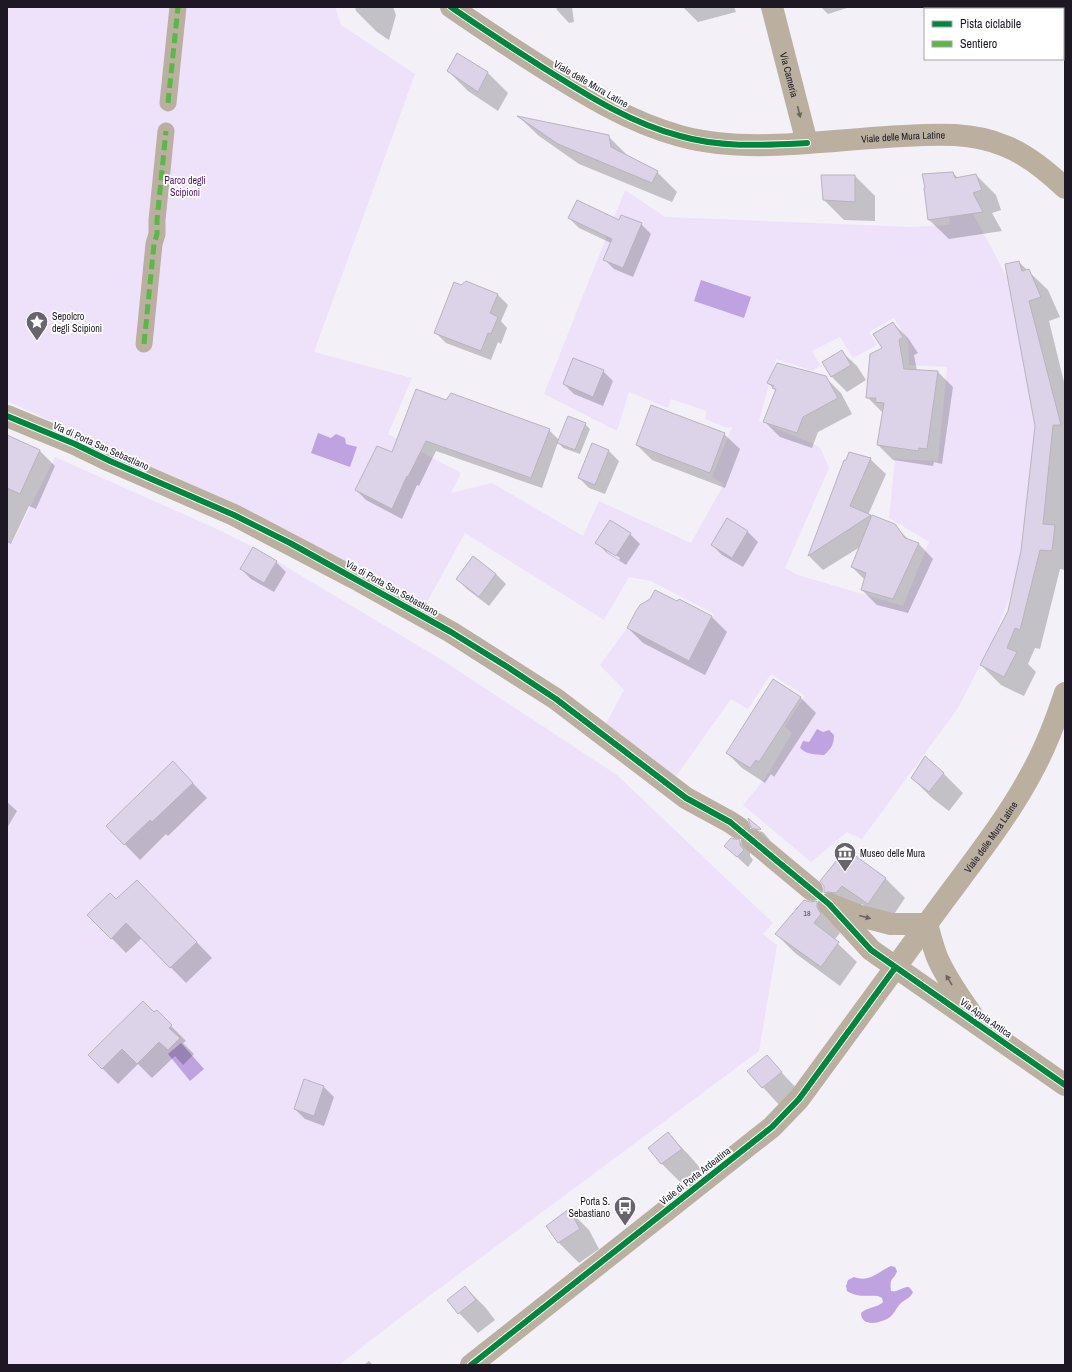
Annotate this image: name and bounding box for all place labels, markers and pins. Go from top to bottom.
place icon: Sepolcro degli Scipioni [24,309,50,342]
place label: Sepolcro degli Scipioni [52,310,102,335]
museum icon: Museo delle Mura [832,840,858,873]
place label: Museo delle Mura [860,847,926,860]
bus stop icon: Porta S. Sebastiano [612,1194,638,1227]
place label: Porta S. Sebastiano [569,1195,610,1220]

